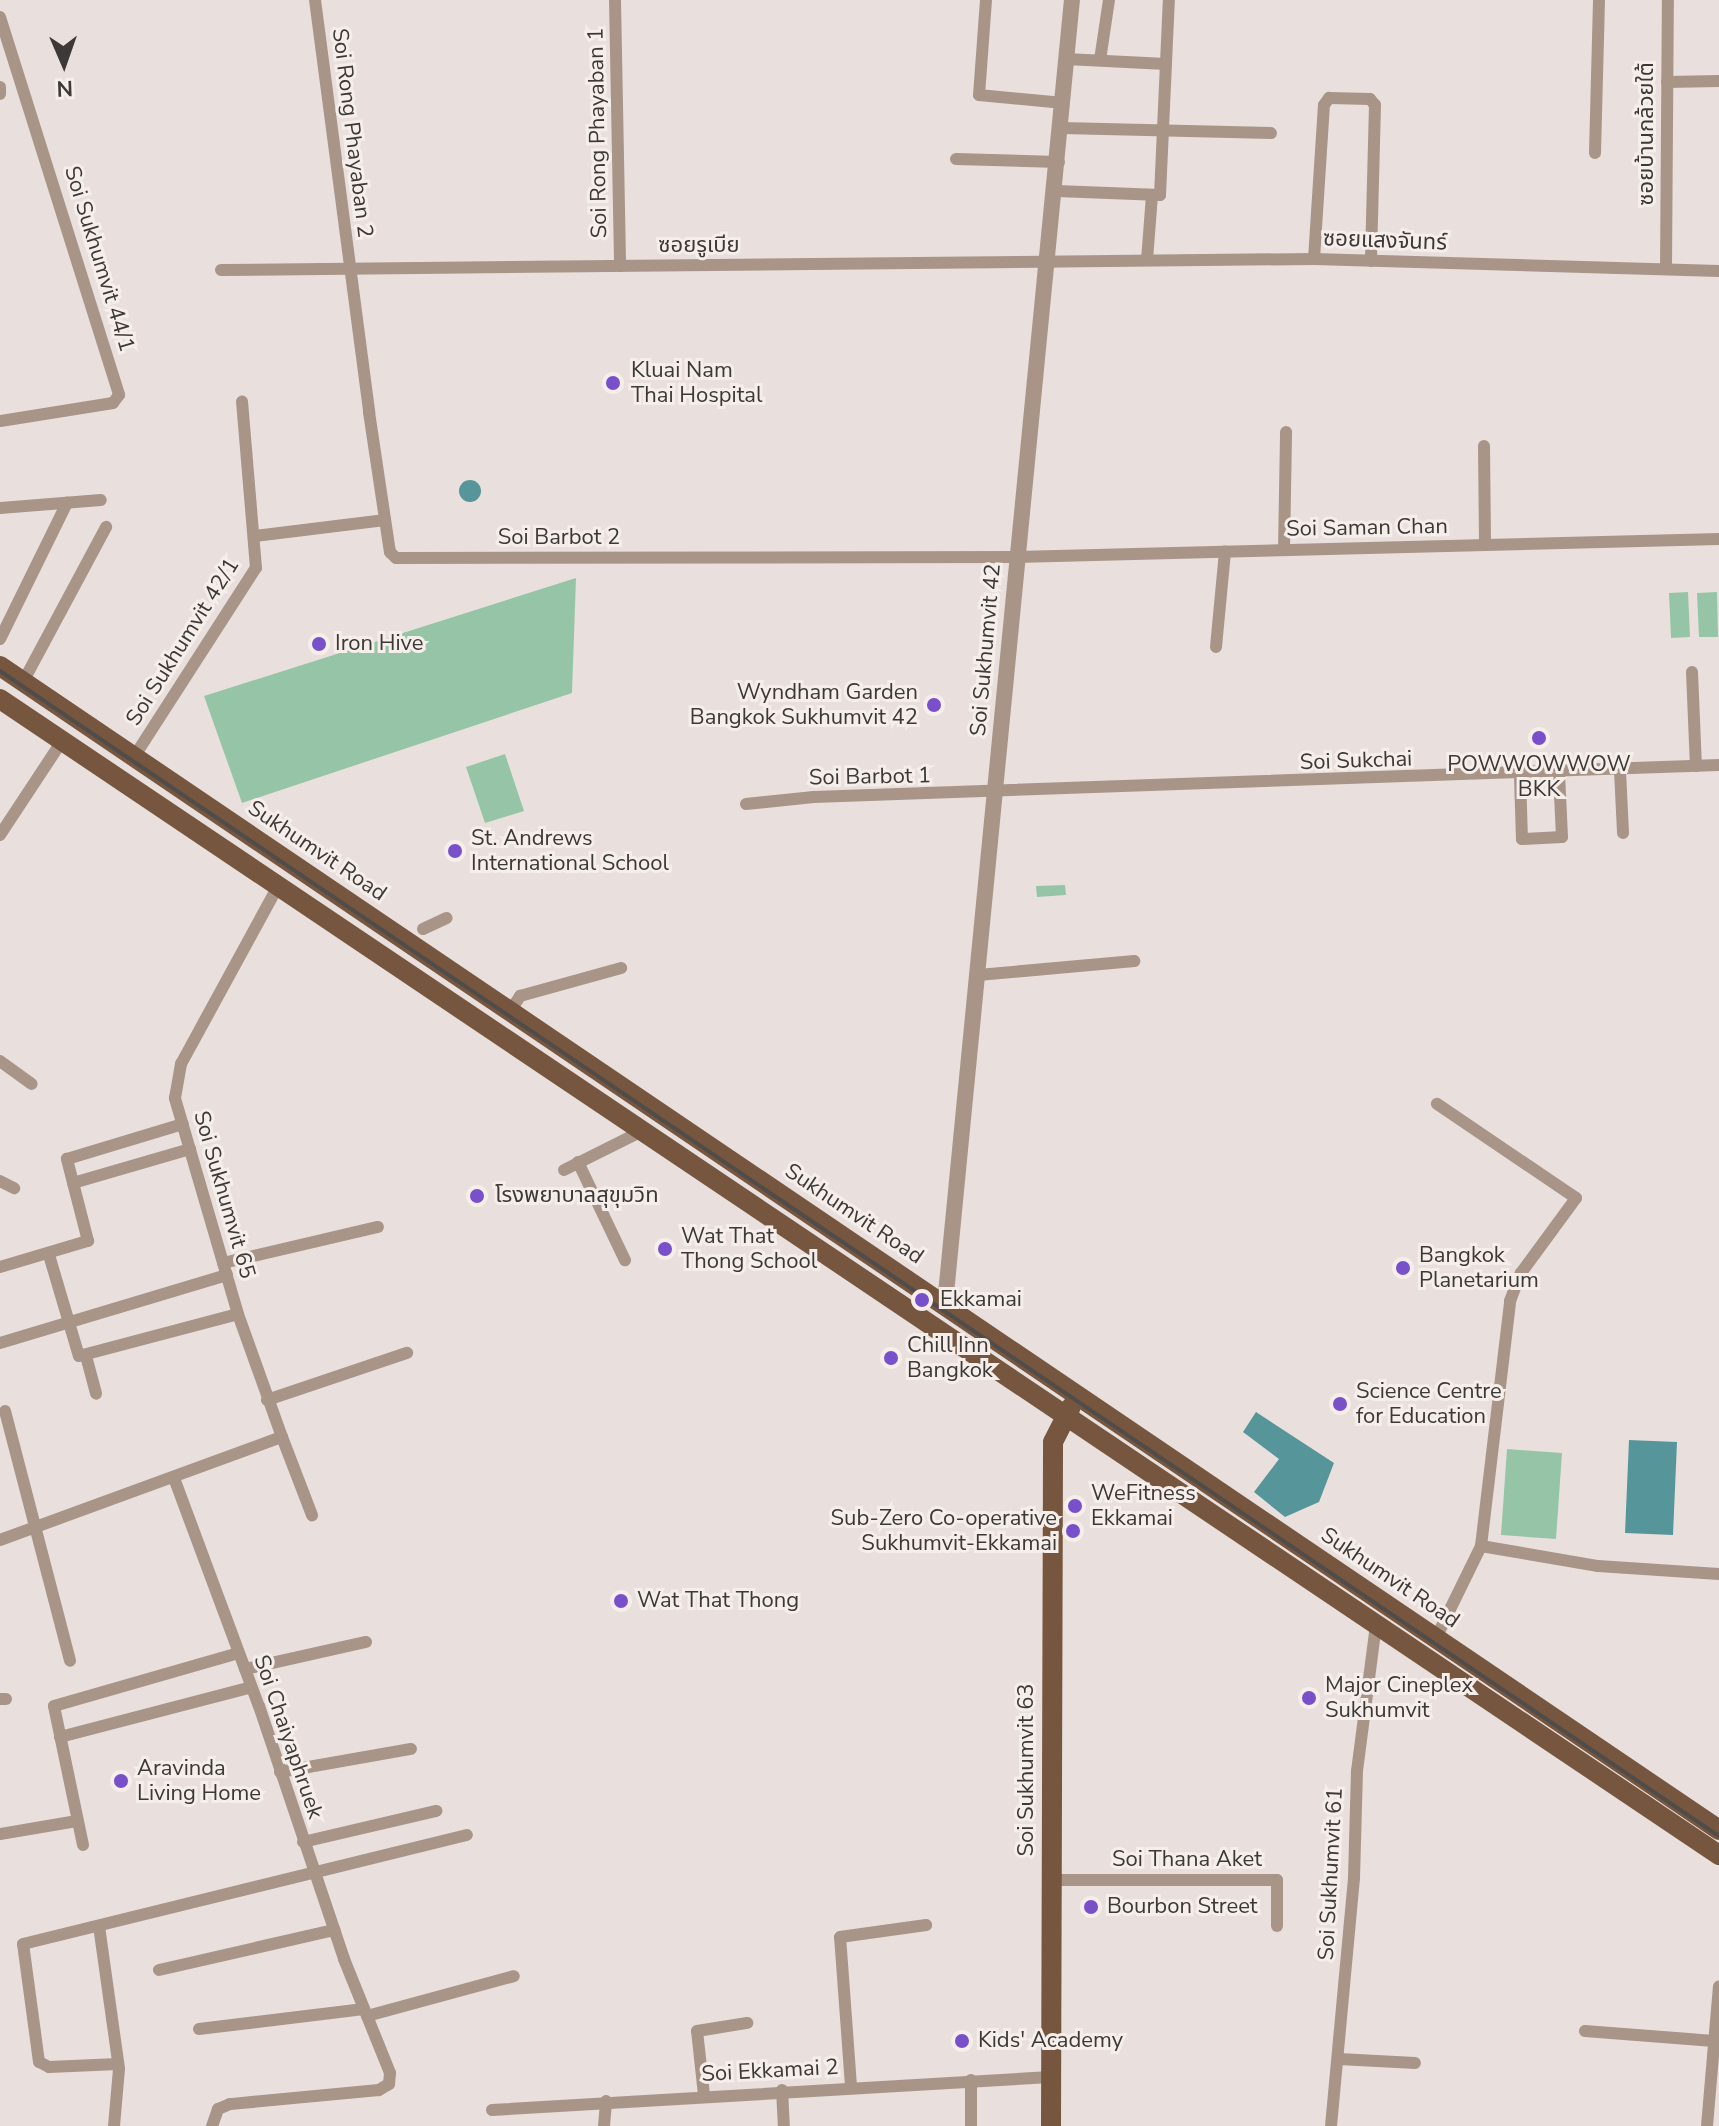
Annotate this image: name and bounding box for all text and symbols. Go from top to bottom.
north arrow [24,24,104,104]
street label: Soi Rong Phayaban 2 [326,27,378,239]
street label: Soi Rong Phayaban 1 [583,27,613,239]
street label: ซอยบ้านกล้วยใต้ [1634,62,1660,206]
text: N [56,73,74,103]
street label: Soi Sukhumvit 44/1 [58,163,140,355]
street label: ซอยแสงจันทร์ [1323,226,1447,256]
street label: ซอยรูเบีย [658,233,740,259]
place label: Kluai Nam Thai Hospital [631,357,763,408]
marker: Kluai Nam Thai Hospital [602,372,624,394]
street label: Soi Saman Chan [1286,513,1448,543]
street label: Soi Barbot 2 [498,525,620,551]
street label: Soi Sukhumvit 42/1 [121,553,245,731]
street label: Soi Sukhumvit 42 [965,563,1007,737]
place label: Iron Hive [335,631,423,657]
marker: Iron Hive [310,635,328,653]
place label: Wyndham Garden Bangkok Sukhumvit 42 [690,679,918,730]
marker: Wyndham Garden Bangkok Sukhumvit 42 [925,696,943,714]
marker: POWWOWWOW BKK [1530,729,1548,747]
street label: Soi Sukchai [1299,746,1413,776]
place label: POWWOWWOW BKK [1447,751,1631,802]
street label: Soi Barbot 1 [809,763,931,791]
street label: Sukhumvit Road [243,795,391,907]
place label: St. Andrews International School [471,825,669,876]
marker: St. Andrews International School [446,842,464,860]
street label: Soi Sukhumvit 65 [187,1108,261,1282]
street label: Sukhumvit Road [780,1158,928,1270]
place label: โรงพยาบาลสุขุมวิท [495,1183,659,1209]
marker: โรงพยาบาลสุขุมวิท [466,1185,488,1207]
place label: Wat That Thong School [681,1223,817,1274]
marker: Wat That Thong School [656,1240,674,1258]
place label: Bangkok Planetarium [1419,1242,1539,1294]
marker: Bangkok Planetarium [1394,1259,1412,1277]
place label: Ekkamai [940,1287,1022,1313]
marker: Ekkamai [911,1289,933,1311]
place label: Chill Inn Bangkok [907,1332,993,1384]
marker: Chill Inn Bangkok [882,1349,900,1367]
place label: Science Centre for Education [1356,1378,1502,1430]
marker: Science Centre for Education [1331,1395,1349,1413]
place label: WeFitness Ekkamai [1091,1480,1196,1532]
marker: WeFitness Ekkamai [1066,1497,1084,1515]
place label: Sub-Zero Co-operative Sukhumvit-Ekkamai [831,1505,1057,1556]
marker: Sub-Zero Co-operative Sukhumvit-Ekkamai [1064,1522,1082,1540]
street label: Sukhumvit Road [1316,1522,1464,1634]
place label: Wat That Thong [637,1588,799,1614]
marker: Wat That Thong [612,1592,630,1610]
street label: Soi Chaiyaphruek [248,1652,328,1822]
place label: Major Cineplex Sukhumvit [1325,1672,1473,1724]
street label: Soi Sukhumvit 63 [1014,1683,1040,1857]
marker: Major Cineplex Sukhumvit [1300,1689,1318,1707]
place label: Aravinda Living Home [137,1755,261,1806]
marker: Aravinda Living Home [112,1772,130,1790]
street label: Soi Sukhumvit 61 [1313,1787,1349,1961]
street label: Soi Thana Aket [1112,1847,1262,1873]
place label: Bourbon Street [1107,1894,1258,1920]
marker: Bourbon Street [1082,1898,1100,1916]
place label: Kids' Academy [978,2028,1123,2054]
marker: Kids' Academy [953,2032,971,2050]
street label: Soi Ekkamai 2 [701,2054,839,2088]

